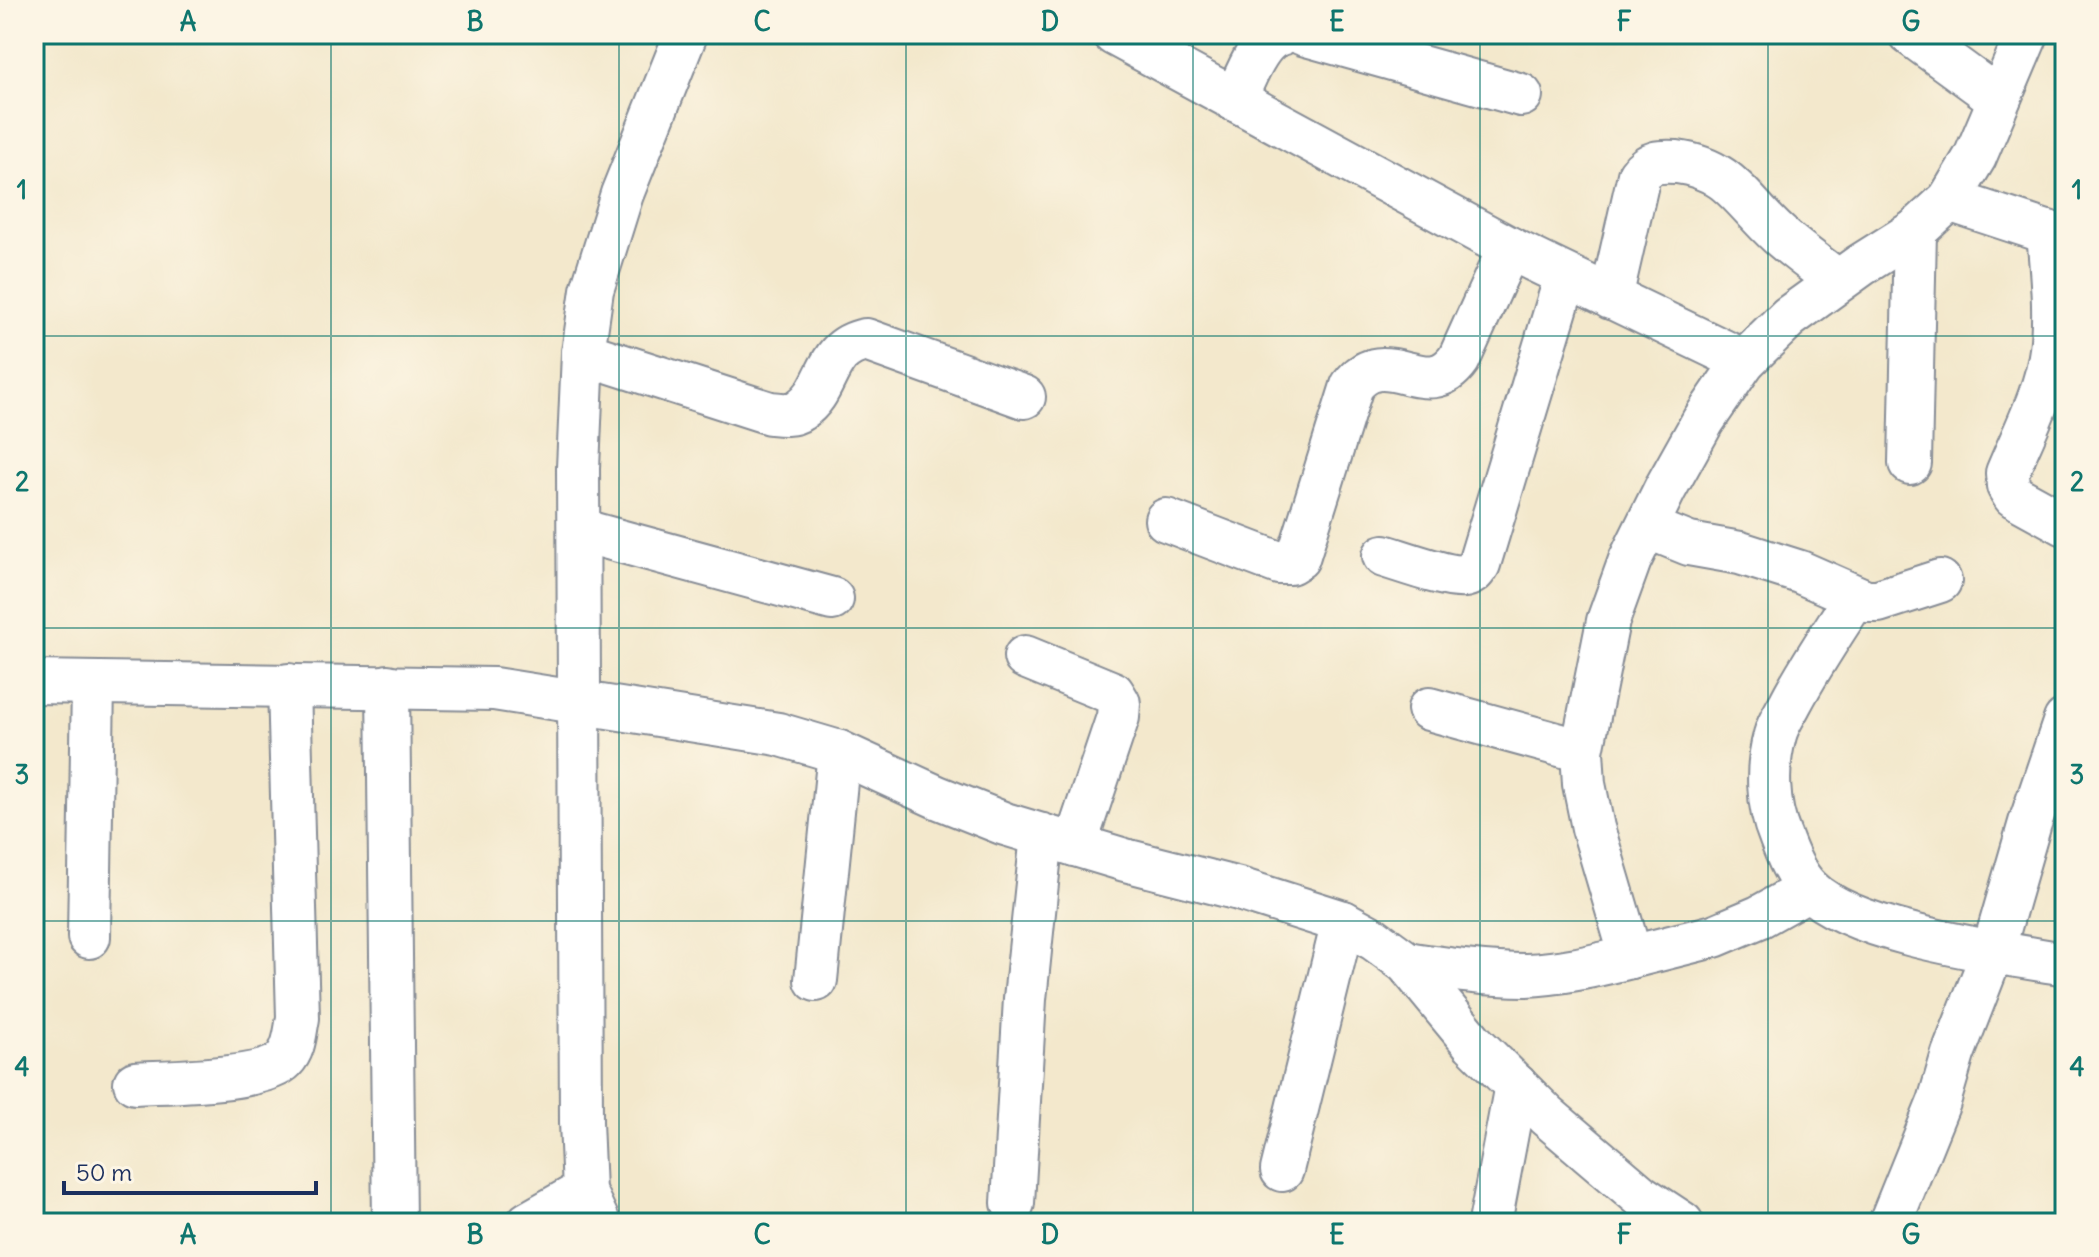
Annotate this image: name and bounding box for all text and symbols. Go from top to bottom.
text: A [180,5,197,38]
text: B [466,5,484,38]
text: C [753,5,771,38]
text: D [1041,5,1059,38]
text: E [1329,5,1345,38]
text: F [1617,5,1632,38]
text: G [1902,5,1921,38]
text: 1 [17,173,27,206]
text: 1 [2072,173,2082,206]
text: 2 [15,465,29,498]
text: 2 [2070,465,2084,498]
text: 3 [15,758,29,791]
text: 3 [2070,758,2084,791]
text: 4 [14,1050,30,1083]
text: 4 [2069,1050,2085,1083]
scale bar [64,1145,316,1195]
text: 50 m [76,1157,132,1187]
text: A [180,1218,197,1251]
text: B [466,1218,484,1251]
text: C [753,1218,771,1251]
text: D [1041,1218,1059,1251]
text: E [1329,1218,1345,1251]
text: F [1617,1218,1632,1251]
text: G [1902,1218,1921,1251]

